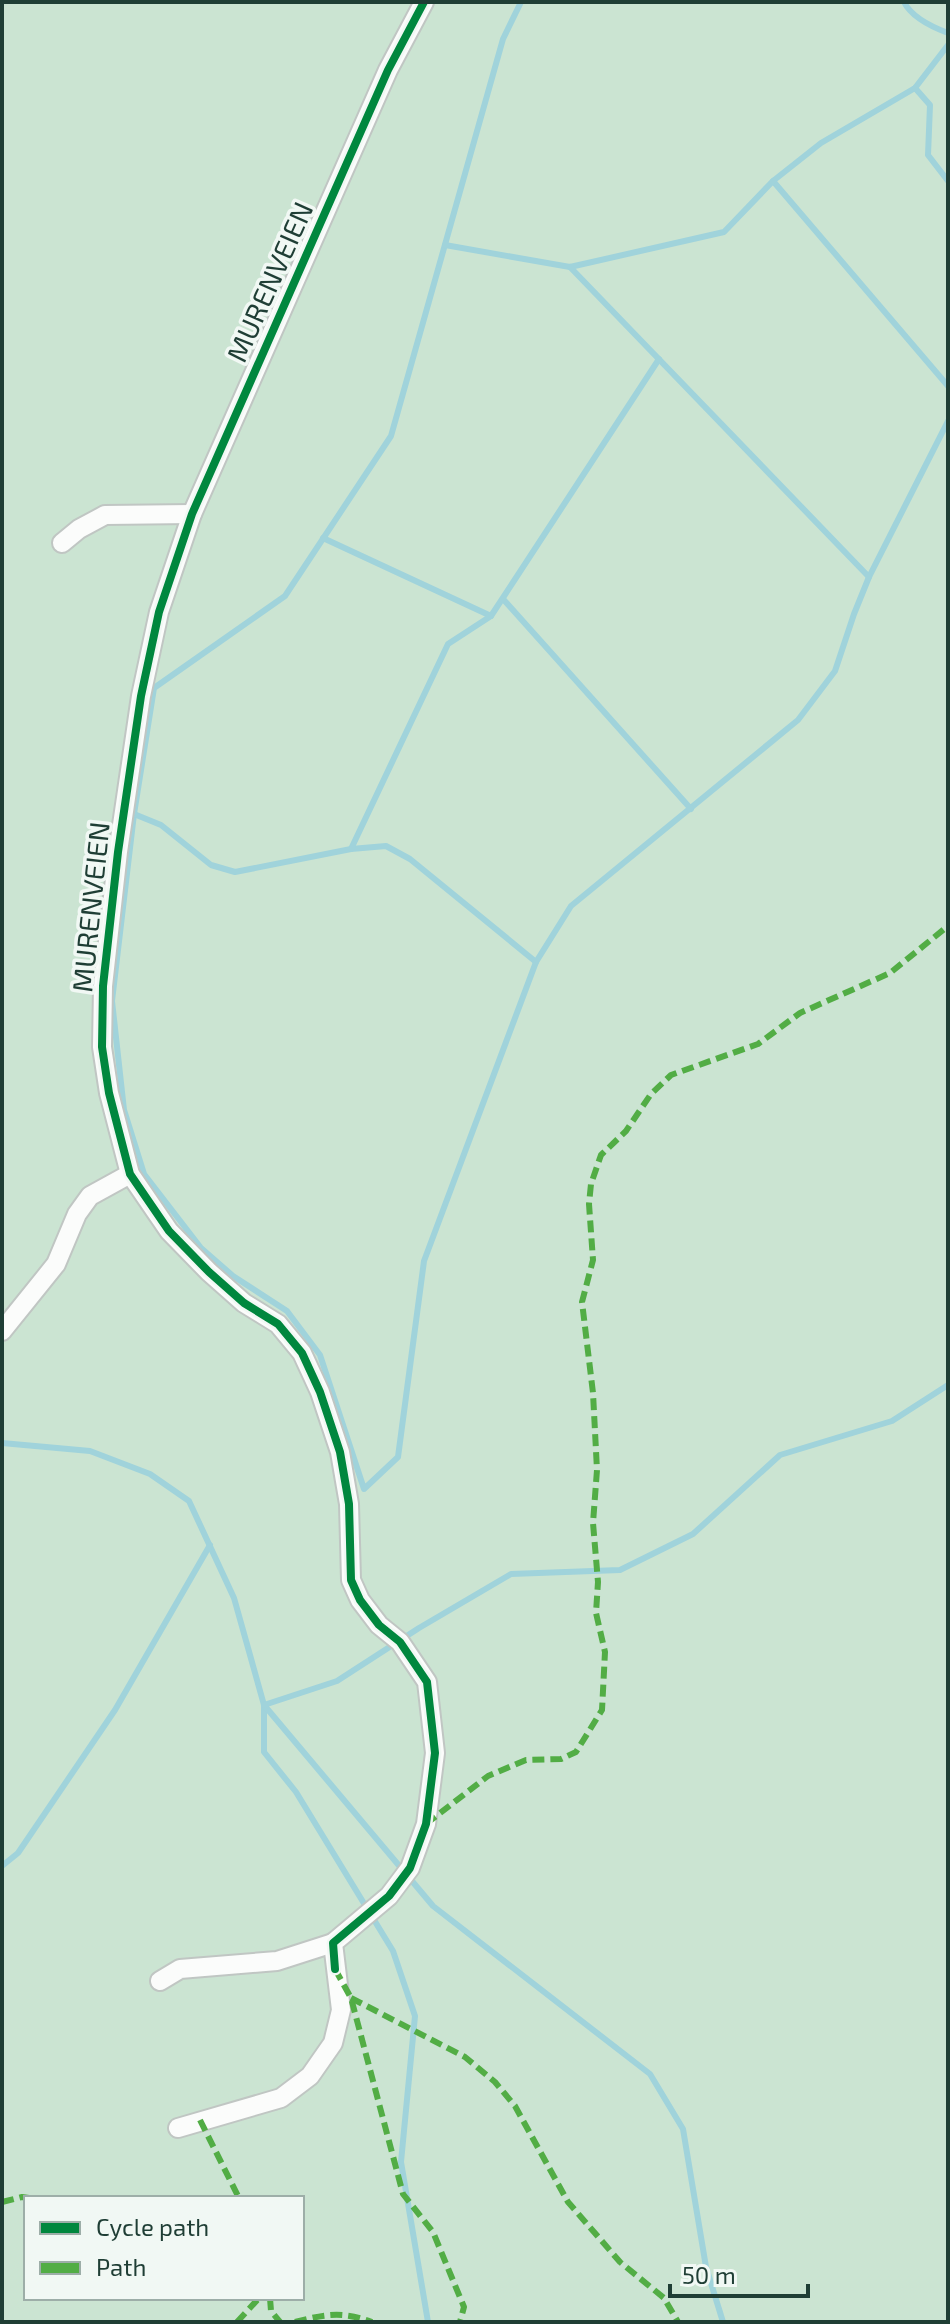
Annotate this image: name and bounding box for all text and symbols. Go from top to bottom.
street label: MURENVEIEN [219,196,319,367]
street label: MURENVEIEN [64,820,116,994]
legend [24,2196,304,2300]
text: Cycle path [96,2212,209,2241]
scale bar [670,2248,808,2298]
text: Path [96,2252,146,2281]
text: 50 m [682,2260,736,2289]

